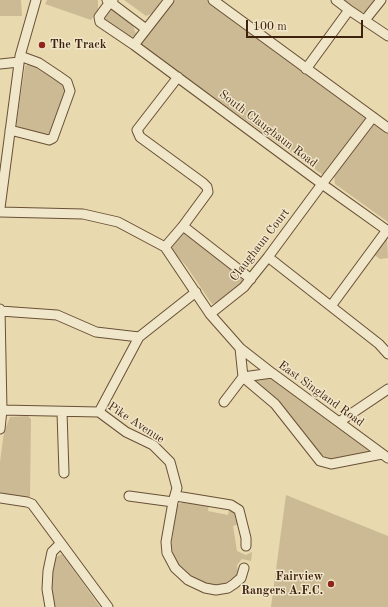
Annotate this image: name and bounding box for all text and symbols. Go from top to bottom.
scale bar [248,12,365,38]
text: 100 m [253,21,287,33]
place label: The Track [50,38,107,52]
marker: The Track [37,40,47,50]
street label: South Claughaun Road [216,87,320,171]
street label: Claughaun Court [227,206,293,284]
street label: East Singland Road [275,358,367,430]
street label: Pike Avenue [105,399,167,447]
place label: Fairview Rangers A.F.C. [241,570,323,598]
marker: Fairview Rangers A.F.C. [326,579,336,589]

